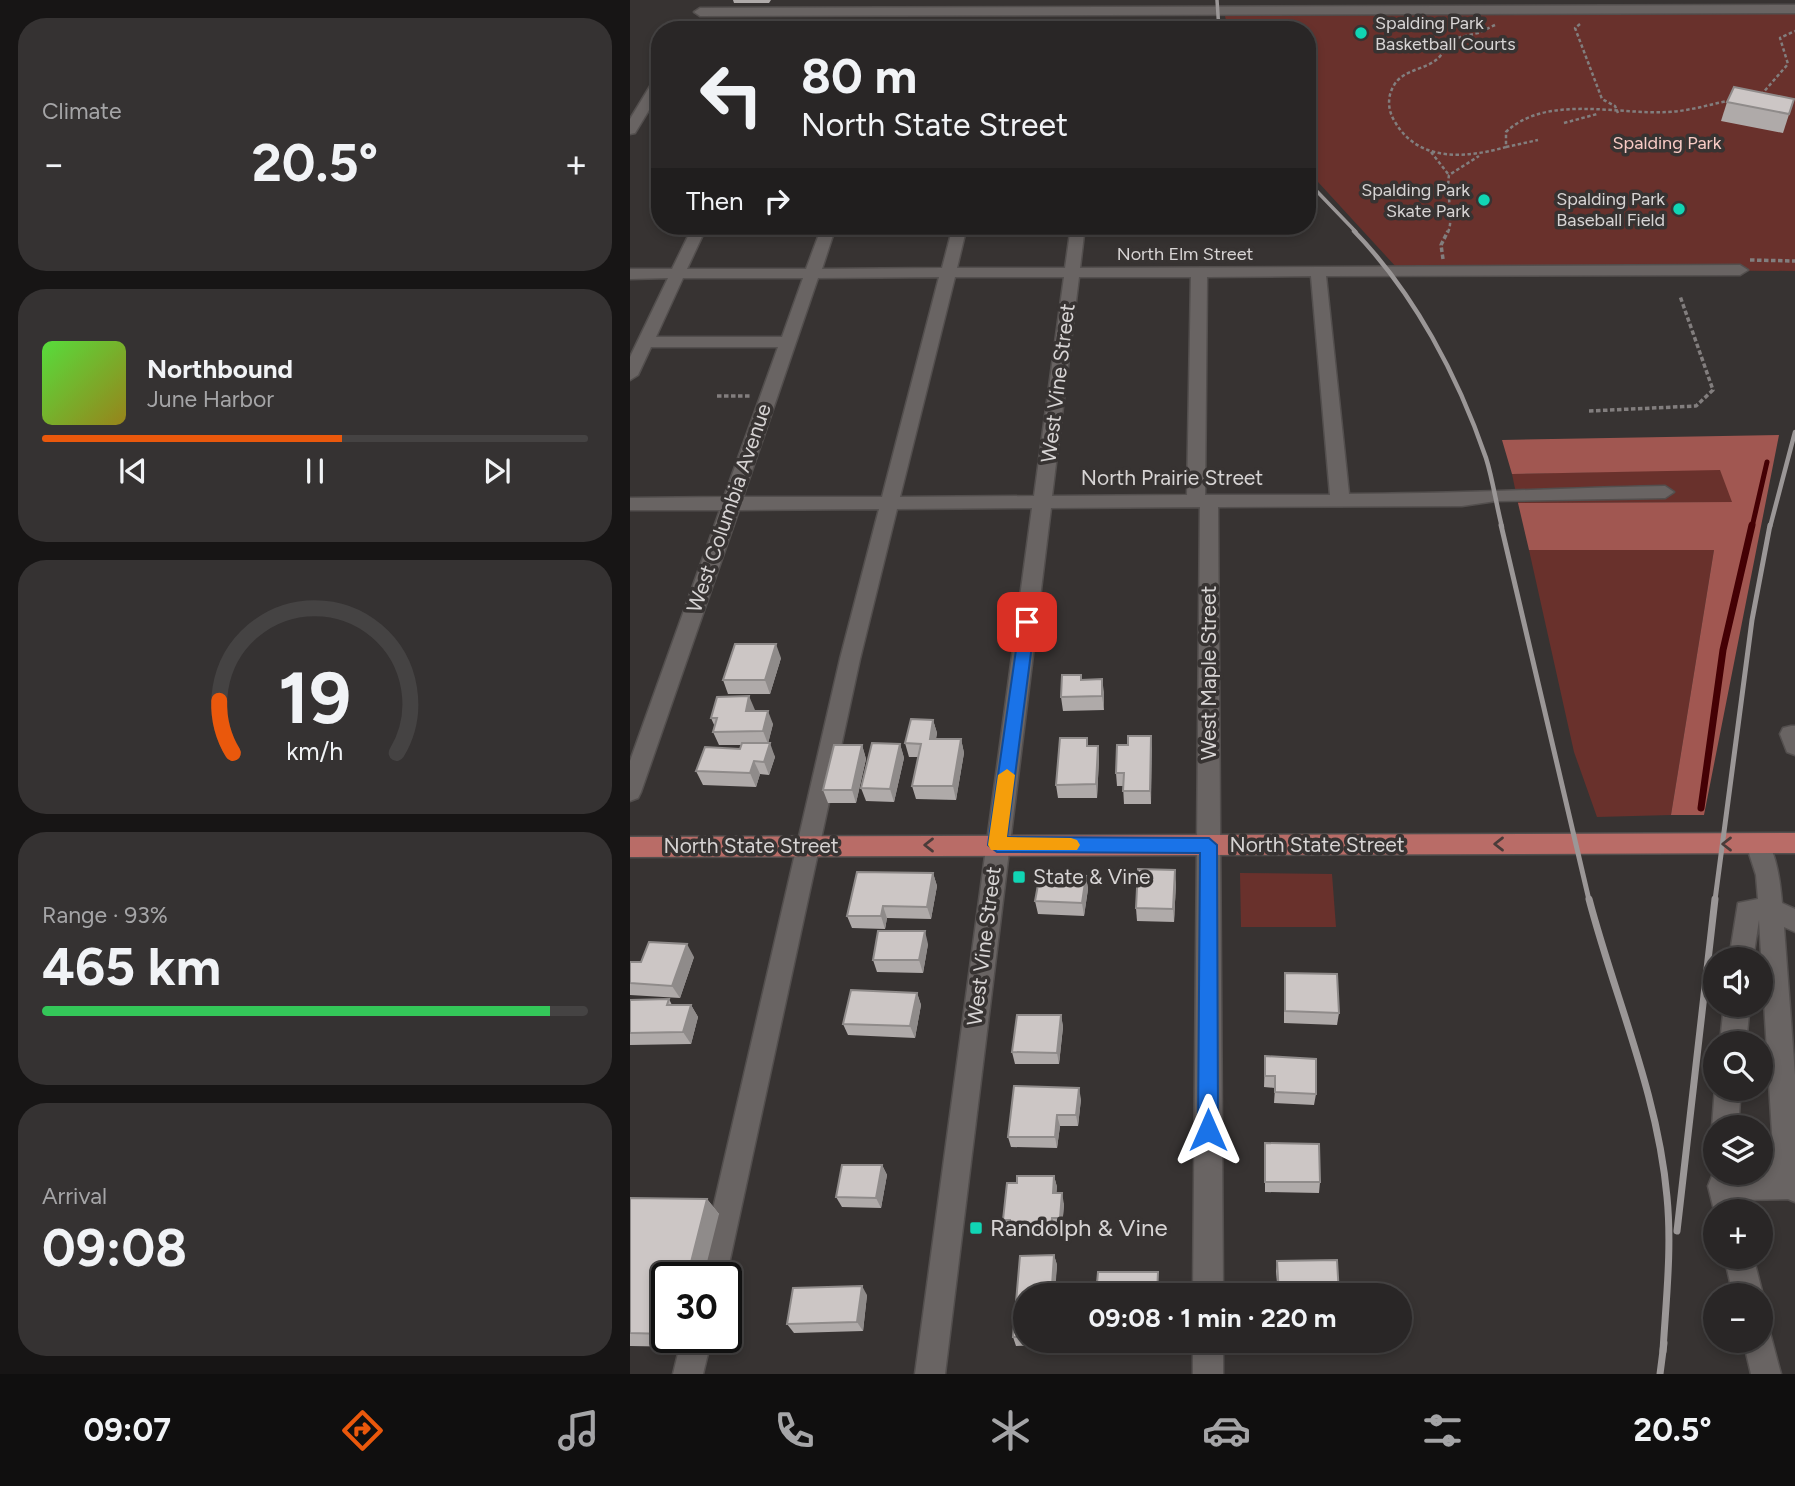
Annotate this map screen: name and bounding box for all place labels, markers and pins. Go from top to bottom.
place label: Spalding Park Basketball Courts [1375,12,1516,55]
marker: Spalding Park Basketball Courts [1353,25,1369,41]
place label: Spalding Park Skate Park [1361,179,1470,222]
place label: Spalding Park Baseball Field [1556,188,1665,231]
marker: Spalding Park Skate Park [1476,192,1492,208]
marker: Spalding Park Baseball Field [1671,201,1687,217]
pin [997,592,1057,652]
place label: State & Vine [1033,864,1150,889]
marker: State & Vine [1011,869,1027,885]
place label: Randolph & Vine [990,1213,1168,1242]
marker: Randolph & Vine [968,1220,984,1236]

